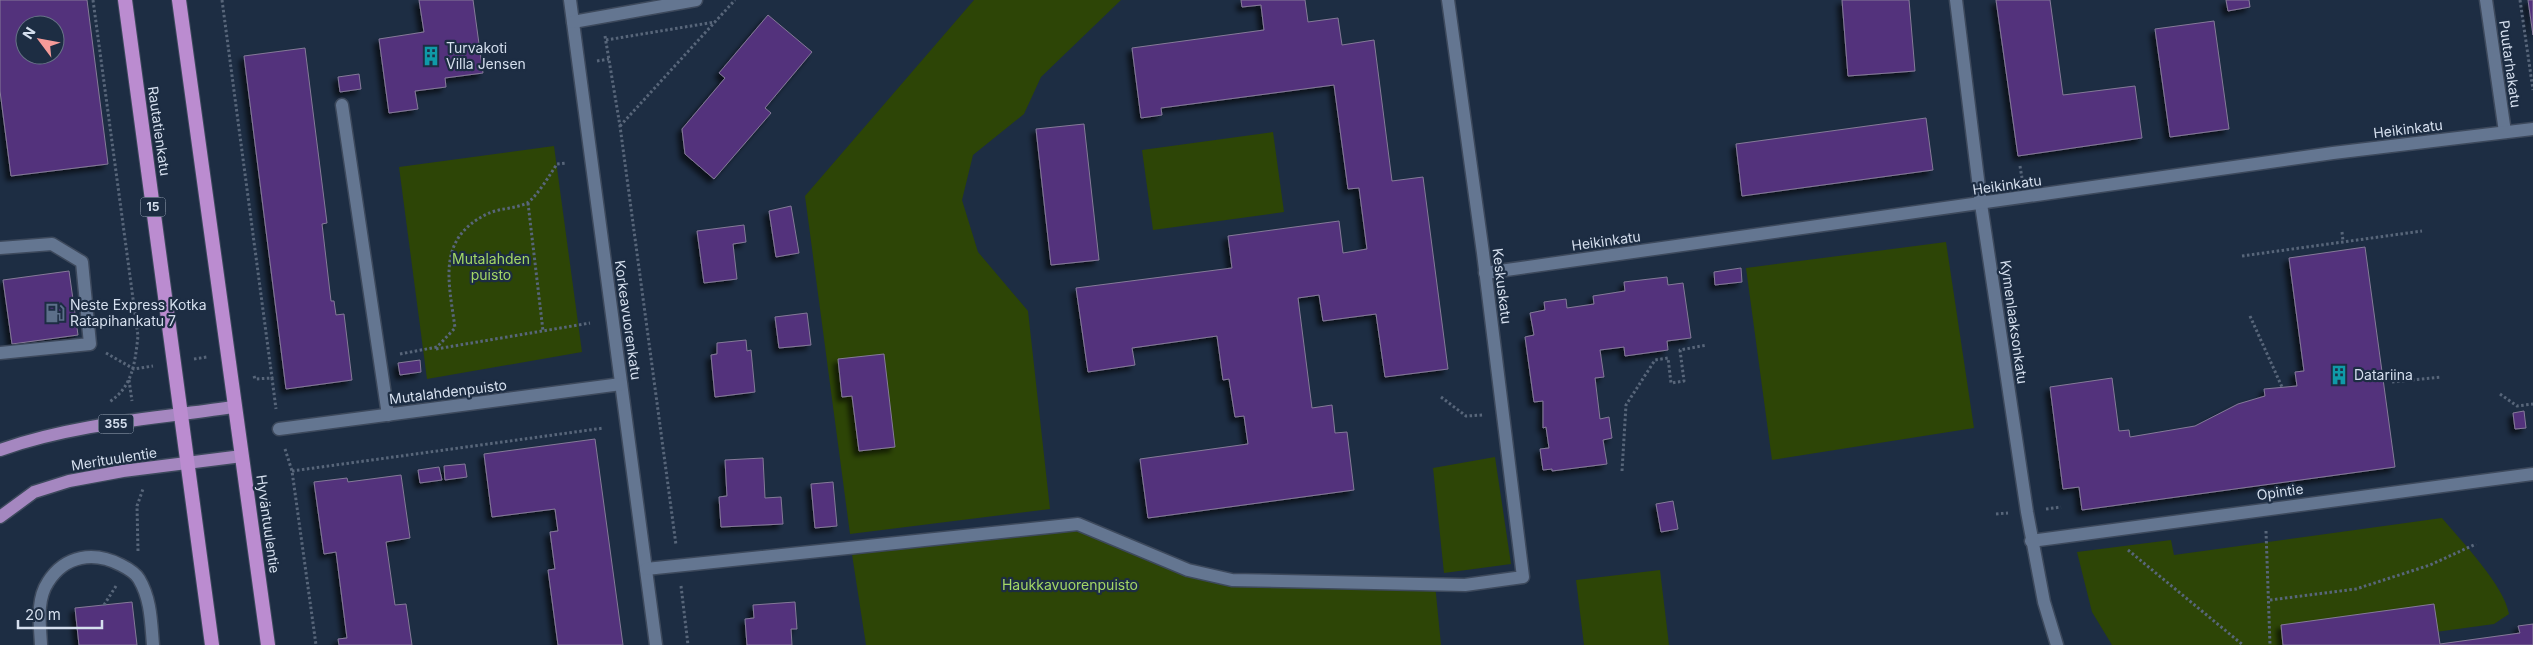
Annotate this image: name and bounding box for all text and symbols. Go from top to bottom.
north arrow [15,15,65,65]
street label: Puutarhakatu [2496,19,2525,109]
text: N [19,24,39,42]
place label: Turvakoti Villa Jensen [446,39,526,72]
building icon: Turvakoti Villa Jensen [420,45,442,67]
street label: Rautatienkatu [145,85,174,177]
street label: Heikinkatu [2372,116,2444,141]
street label: Heikinkatu [1971,171,2043,198]
road number: 15 [140,198,166,216]
street label: Heikinkatu [1570,227,1642,254]
street label: Keskuskatu [1489,247,1516,325]
park label: Mutalahden puisto [452,250,530,283]
street label: Korkeavuorenkatu [612,259,645,381]
street label: Kymenlaaksonkatu [1997,259,2032,385]
place label: Neste Express Kotka Ratapihankatu 7 [70,296,207,329]
fuel station icon: Neste Express Kotka Ratapihankatu 7 [44,302,66,324]
building icon: Datariina [2328,364,2350,386]
place label: Datariina [2354,366,2413,383]
street label: Mutalahdenpuisto [388,376,508,407]
road number: 355 [98,414,134,434]
street label: Merituulentie [70,443,158,474]
street label: Hyväntuulentie [253,474,284,574]
street label: Opintie [2255,480,2304,503]
park label: Haukkavuorenpuisto [1002,576,1138,593]
scale bar [18,598,101,630]
text: 20 m [25,605,61,624]

